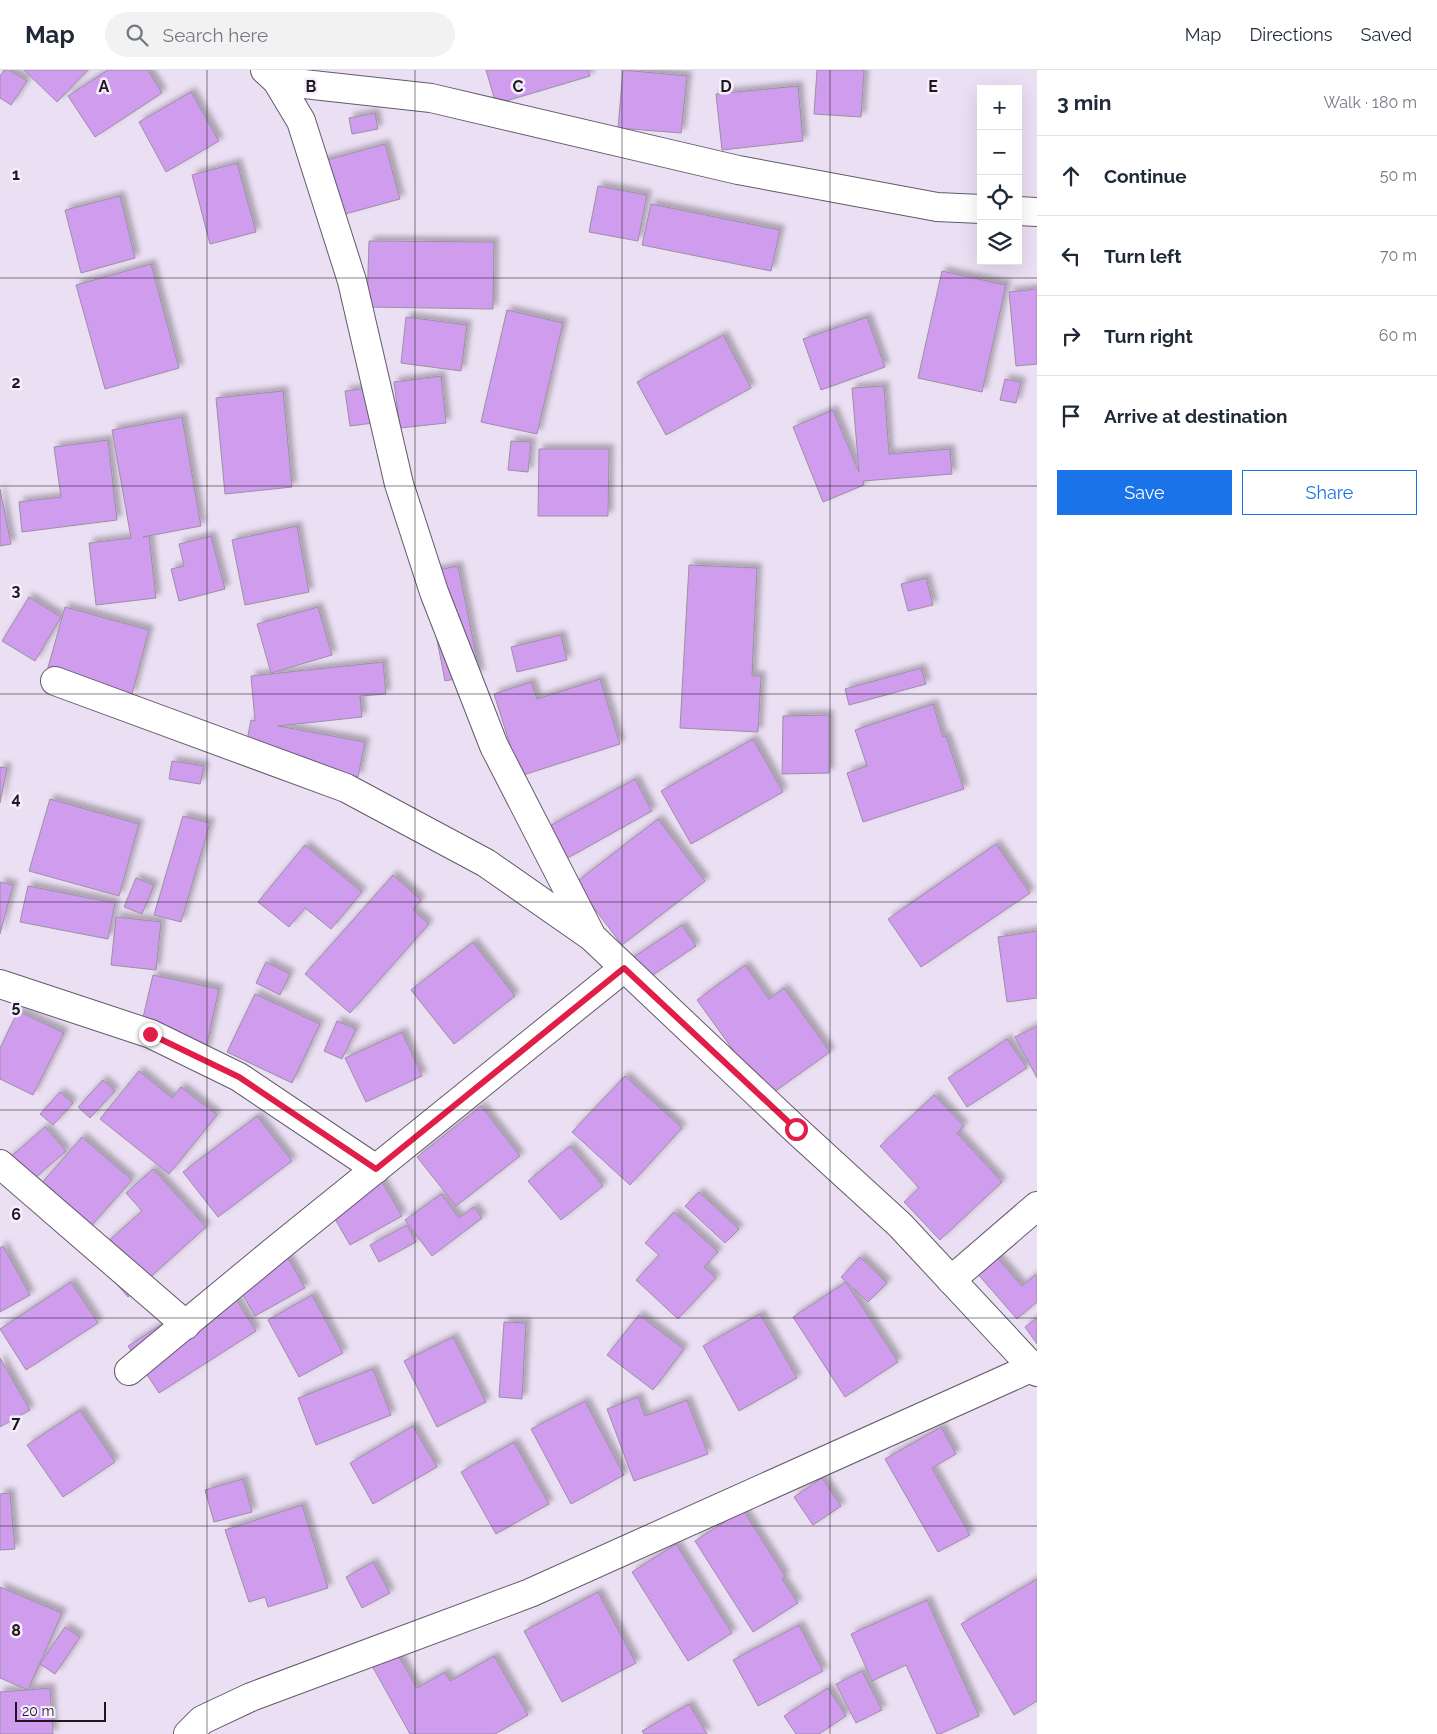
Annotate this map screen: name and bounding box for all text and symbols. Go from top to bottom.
search box [105,12,455,57]
text: Map [25,20,75,49]
icon: search [123,21,151,49]
text: Search here [163,24,268,46]
text: Map [1185,24,1221,45]
text: Directions [1249,24,1333,45]
text: Saved [1361,24,1412,45]
text: A [99,77,110,96]
text: B [306,77,317,96]
text: C [513,77,524,96]
text: D [720,77,732,96]
text: E [928,77,938,96]
map controls [977,85,1022,265]
button: + [977,85,1022,130]
text: 3 min [1057,90,1111,115]
text: Walk · 180 m [1323,93,1417,112]
button: − [977,130,1022,175]
icon: ahead [1057,162,1085,190]
text: 1 [12,165,20,184]
text: Continue [1104,165,1187,187]
text: 50 m [1380,166,1417,185]
button: locate [977,175,1022,220]
button: layers [977,220,1022,265]
icon: left [1057,242,1085,270]
text: Turn left [1104,245,1181,267]
text: 70 m [1380,246,1417,265]
icon: right [1057,322,1085,350]
text: Turn right [1104,325,1193,347]
text: 60 m [1379,326,1417,345]
text: 2 [11,373,21,392]
icon: arrive [1057,402,1085,430]
text: Arrive at destination [1104,405,1288,427]
button: Save [1057,470,1232,515]
button: Share [1242,470,1417,515]
text: 3 [12,581,21,600]
text: 4 [11,789,21,808]
text: 5 [12,997,21,1016]
route end [139,1023,162,1046]
route start [785,1118,808,1141]
text: 6 [11,1205,21,1224]
text: 7 [12,1413,21,1432]
text: 8 [11,1621,21,1640]
scale bar [15,1699,106,1722]
text: 20 m [22,1703,54,1719]

